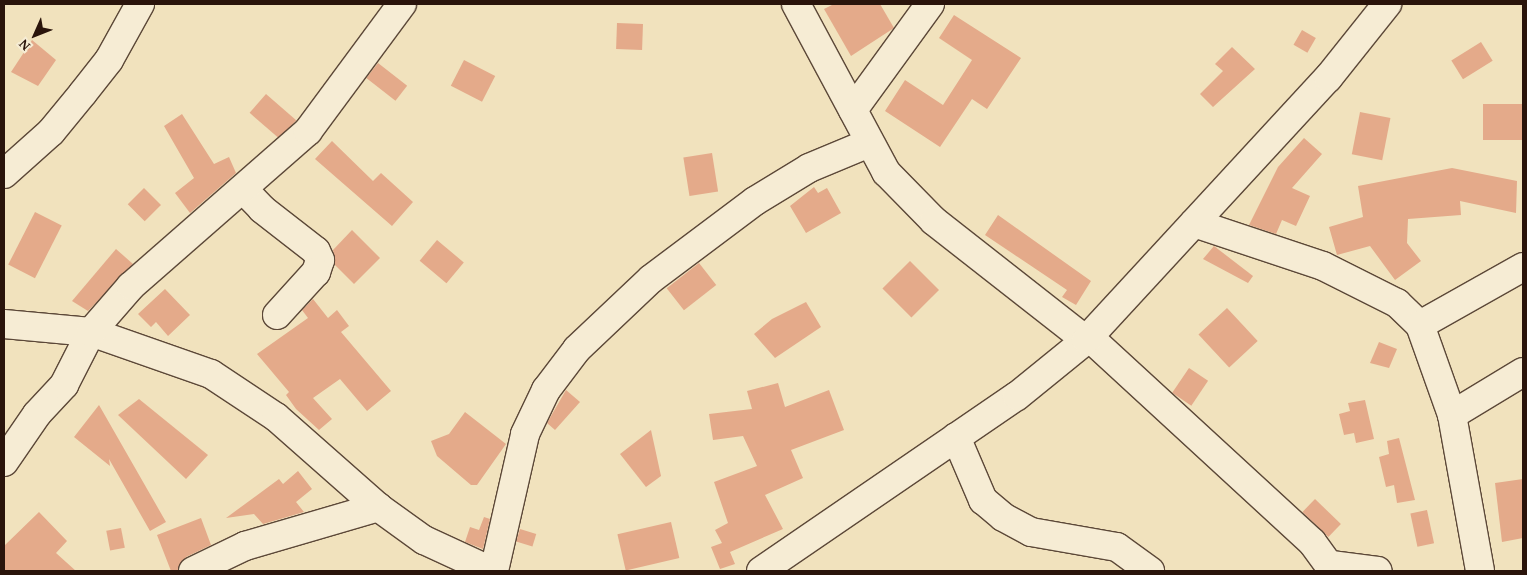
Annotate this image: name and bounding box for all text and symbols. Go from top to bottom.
north arrow [10,10,60,60]
text: N [14,35,35,56]

